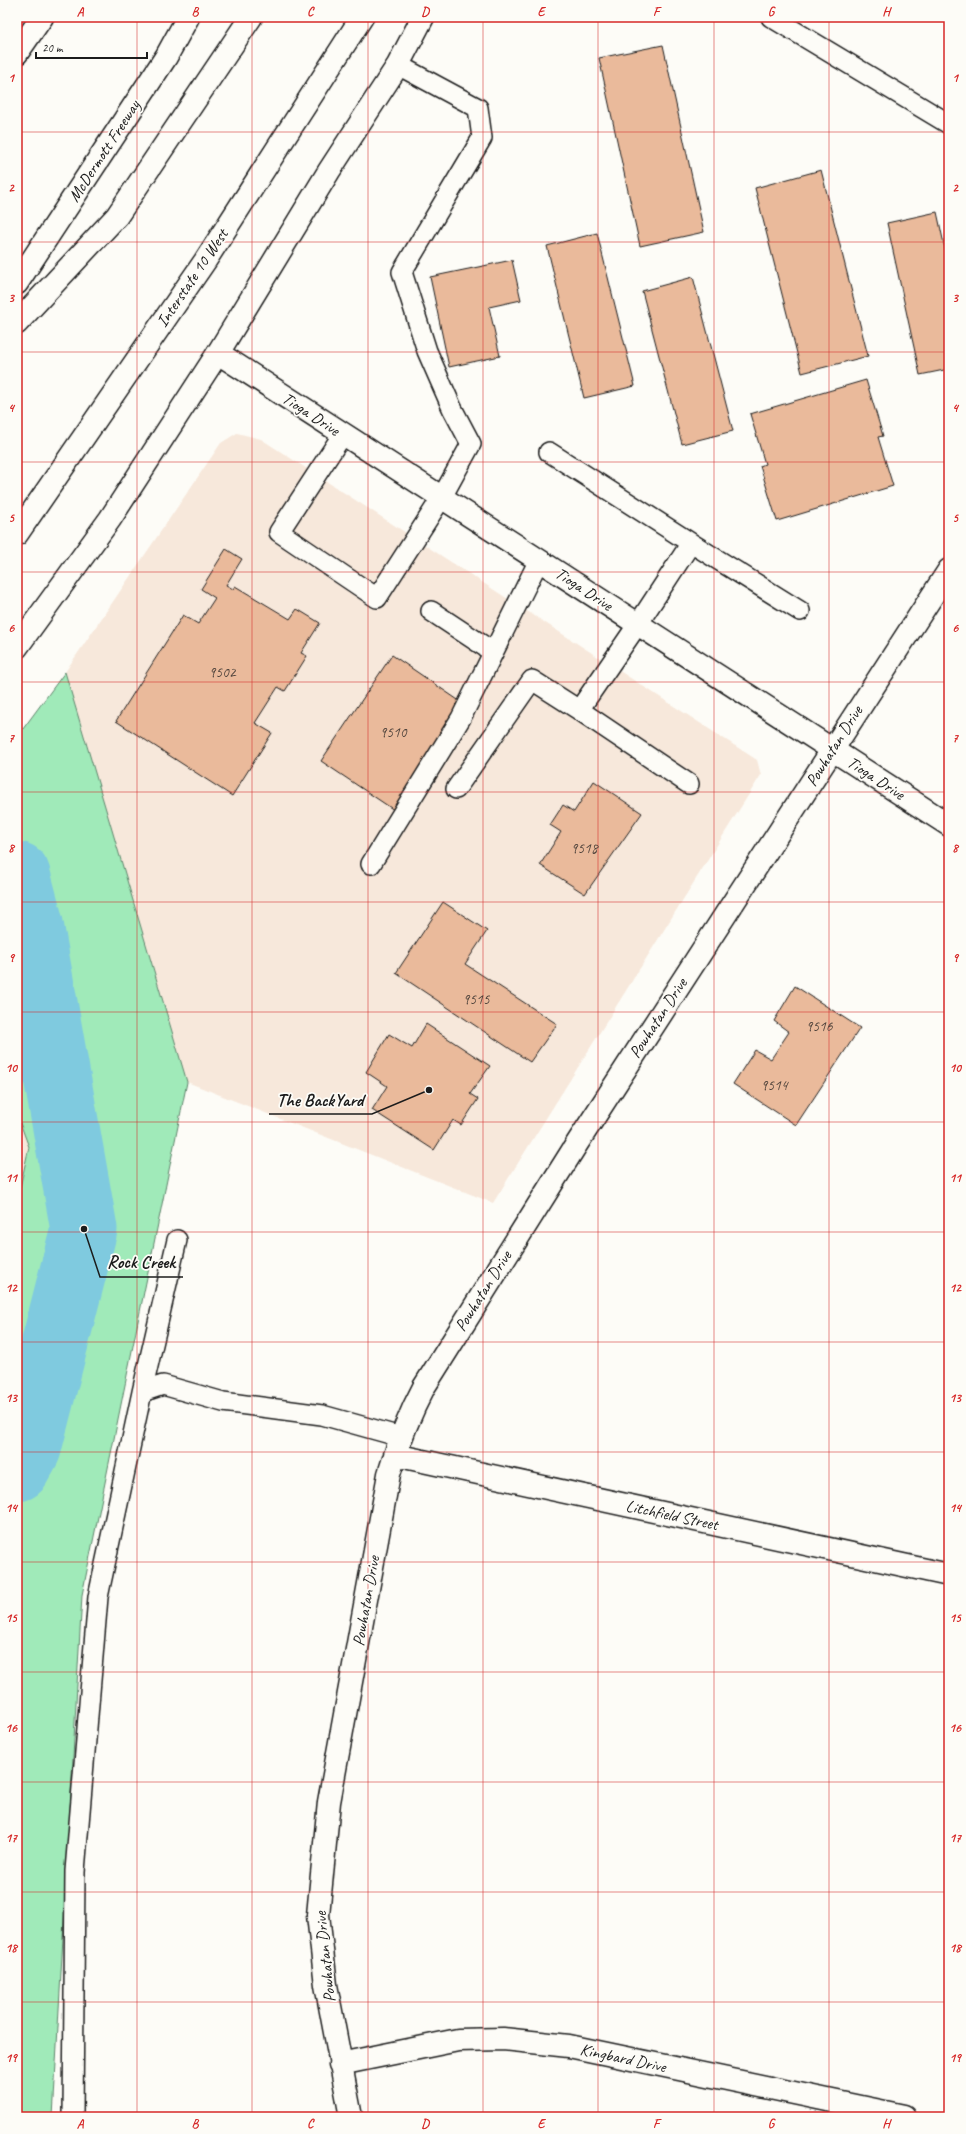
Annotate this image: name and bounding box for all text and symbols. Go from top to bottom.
text: A [77,4,85,20]
text: B [192,4,200,20]
text: C [307,4,315,20]
text: D [421,4,430,20]
text: E [538,4,547,20]
text: F [653,4,662,20]
text: G [768,4,776,20]
text: H [882,4,892,20]
scale bar [36,34,147,60]
text: 20 m [42,40,64,56]
text: 1 [8,70,16,86]
text: 1 [952,70,960,86]
street label: McDermott Freeway [63,95,145,206]
text: 2 [8,180,15,196]
text: 2 [952,180,959,196]
street label: Interstate 10 West [151,223,234,331]
text: 3 [8,290,15,306]
text: 3 [952,290,959,306]
street label: Tioga Drive [278,388,345,441]
text: 4 [8,400,16,416]
text: 4 [952,400,960,416]
text: 5 [8,510,15,526]
text: 5 [952,510,959,526]
street label: Tioga Drive [551,563,618,616]
text: 6 [8,620,15,636]
text: 6 [952,620,959,636]
house number: 9502 [208,663,237,682]
street label: Powhatan Drive [801,701,868,790]
house number: 9510 [379,723,408,742]
text: 7 [8,730,15,746]
text: 7 [952,730,959,746]
street label: Tioga Drive [843,752,910,805]
house number: 9518 [570,839,599,858]
text: 8 [8,840,16,856]
text: 8 [952,840,960,856]
text: 9 [8,950,15,966]
text: 9 [952,950,959,966]
street label: Powhatan Drive [624,973,692,1062]
house number: 9515 [462,990,491,1009]
house number: 9516 [805,1017,834,1036]
text: 10 [5,1060,18,1076]
text: 10 [949,1060,962,1076]
house number: 9514 [760,1076,789,1095]
callout: The BackYard [269,1084,372,1114]
text: The BackYard [277,1089,367,1111]
text: 11 [5,1170,19,1186]
text: 11 [949,1170,963,1186]
street label: Powhatan Drive [450,1246,517,1335]
callout: Rock Creek [100,1247,183,1277]
text: Rock Creek [107,1251,177,1273]
text: 12 [5,1280,18,1296]
text: 12 [949,1280,962,1296]
text: 13 [5,1390,18,1406]
text: 13 [949,1390,962,1406]
street label: Litchfield Street [624,1495,722,1535]
text: 14 [5,1500,19,1516]
text: 14 [949,1500,963,1516]
street label: Powhatan Drive [348,1553,385,1648]
text: 15 [5,1610,18,1626]
text: 15 [949,1610,962,1626]
text: 16 [5,1720,18,1736]
text: 16 [949,1720,962,1736]
text: 17 [5,1830,18,1846]
text: 17 [949,1830,962,1846]
street label: Powhatan Drive [310,1909,340,2003]
text: 18 [5,1940,19,1956]
text: 18 [949,1940,963,1956]
street label: Kingbard Drive [578,2039,669,2078]
text: 19 [5,2050,18,2066]
text: 19 [949,2050,962,2066]
text: A [77,2116,85,2132]
text: B [192,2116,200,2132]
text: C [307,2116,315,2132]
text: D [421,2116,430,2132]
text: E [538,2116,547,2132]
text: F [653,2116,662,2132]
text: G [768,2116,776,2132]
text: H [882,2116,892,2132]

